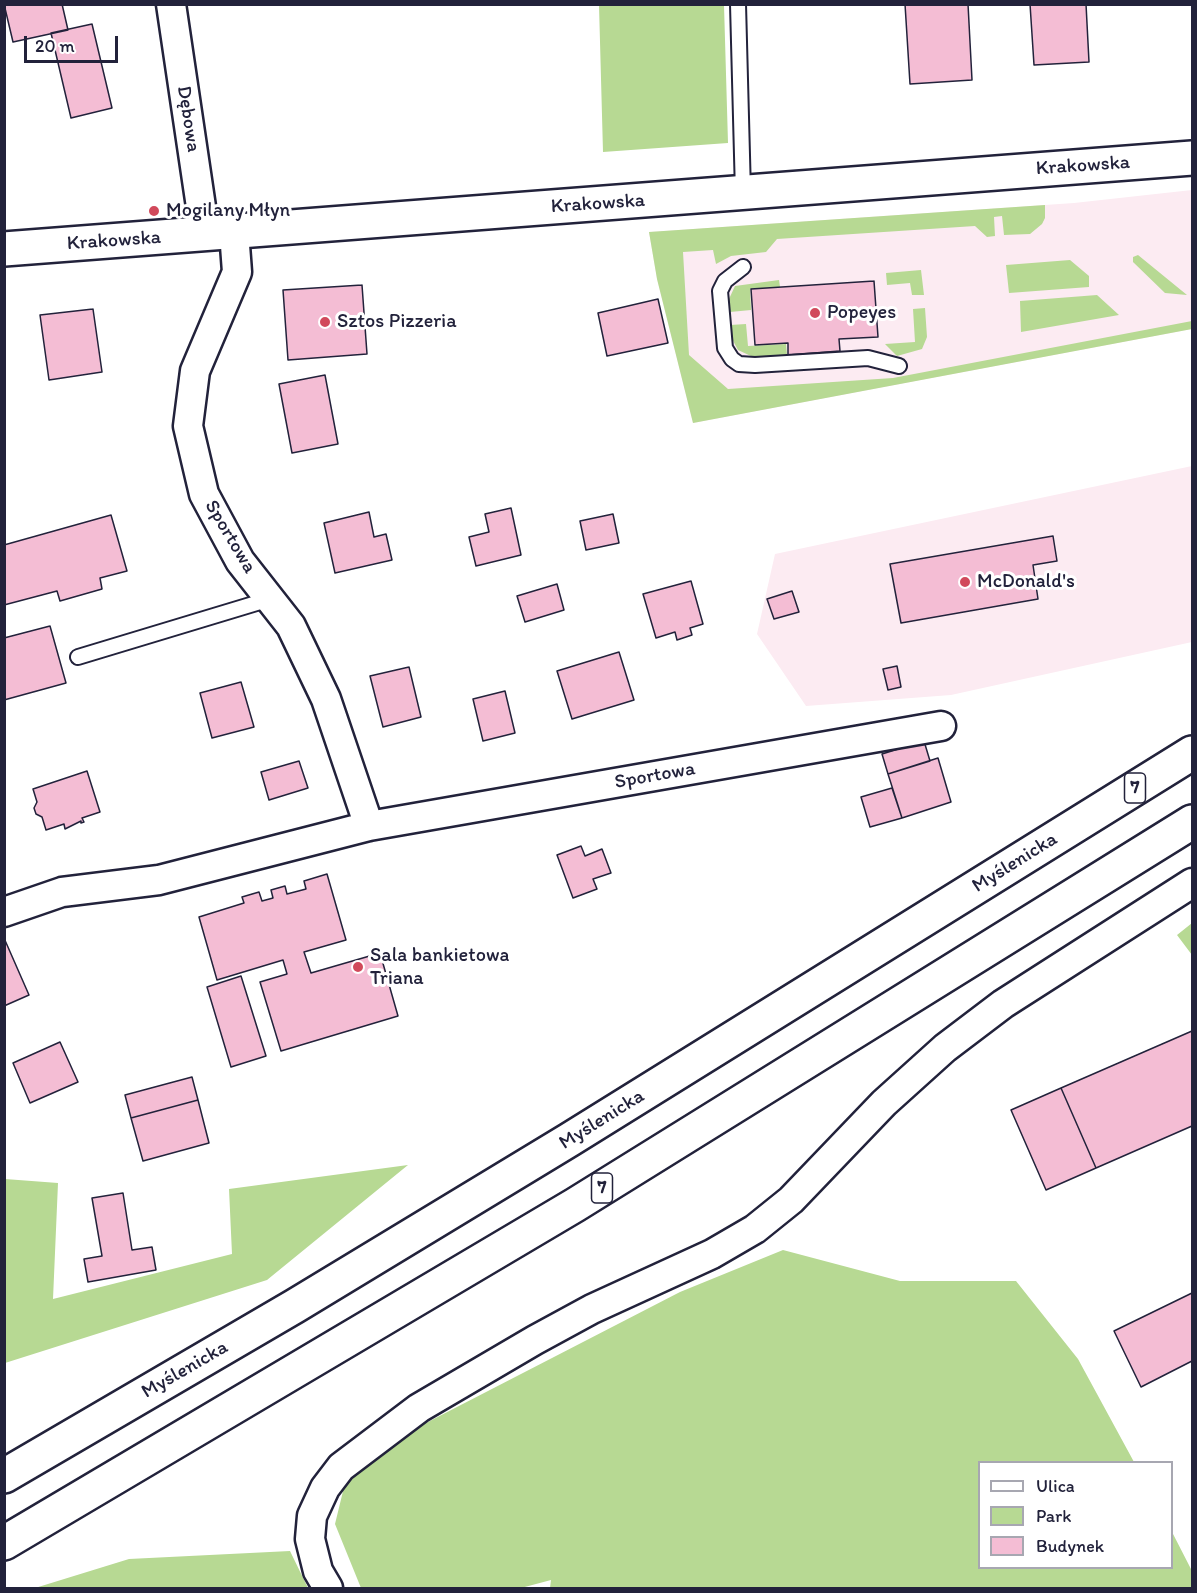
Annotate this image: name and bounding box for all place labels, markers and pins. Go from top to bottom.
place label: Mogilany Młyn [166,199,290,223]
marker: Mogilany Młyn [147,204,161,218]
place label: Popeyes [827,301,896,325]
marker: Popeyes [808,306,822,320]
place label: Sztos Pizzeria [337,310,457,334]
marker: Sztos Pizzeria [318,315,332,329]
place label: McDonald's [977,570,1075,594]
marker: McDonald's [958,575,972,589]
place label: Sala bankietowa Triana [370,944,509,991]
marker: Sala bankietowa Triana [351,960,365,974]

